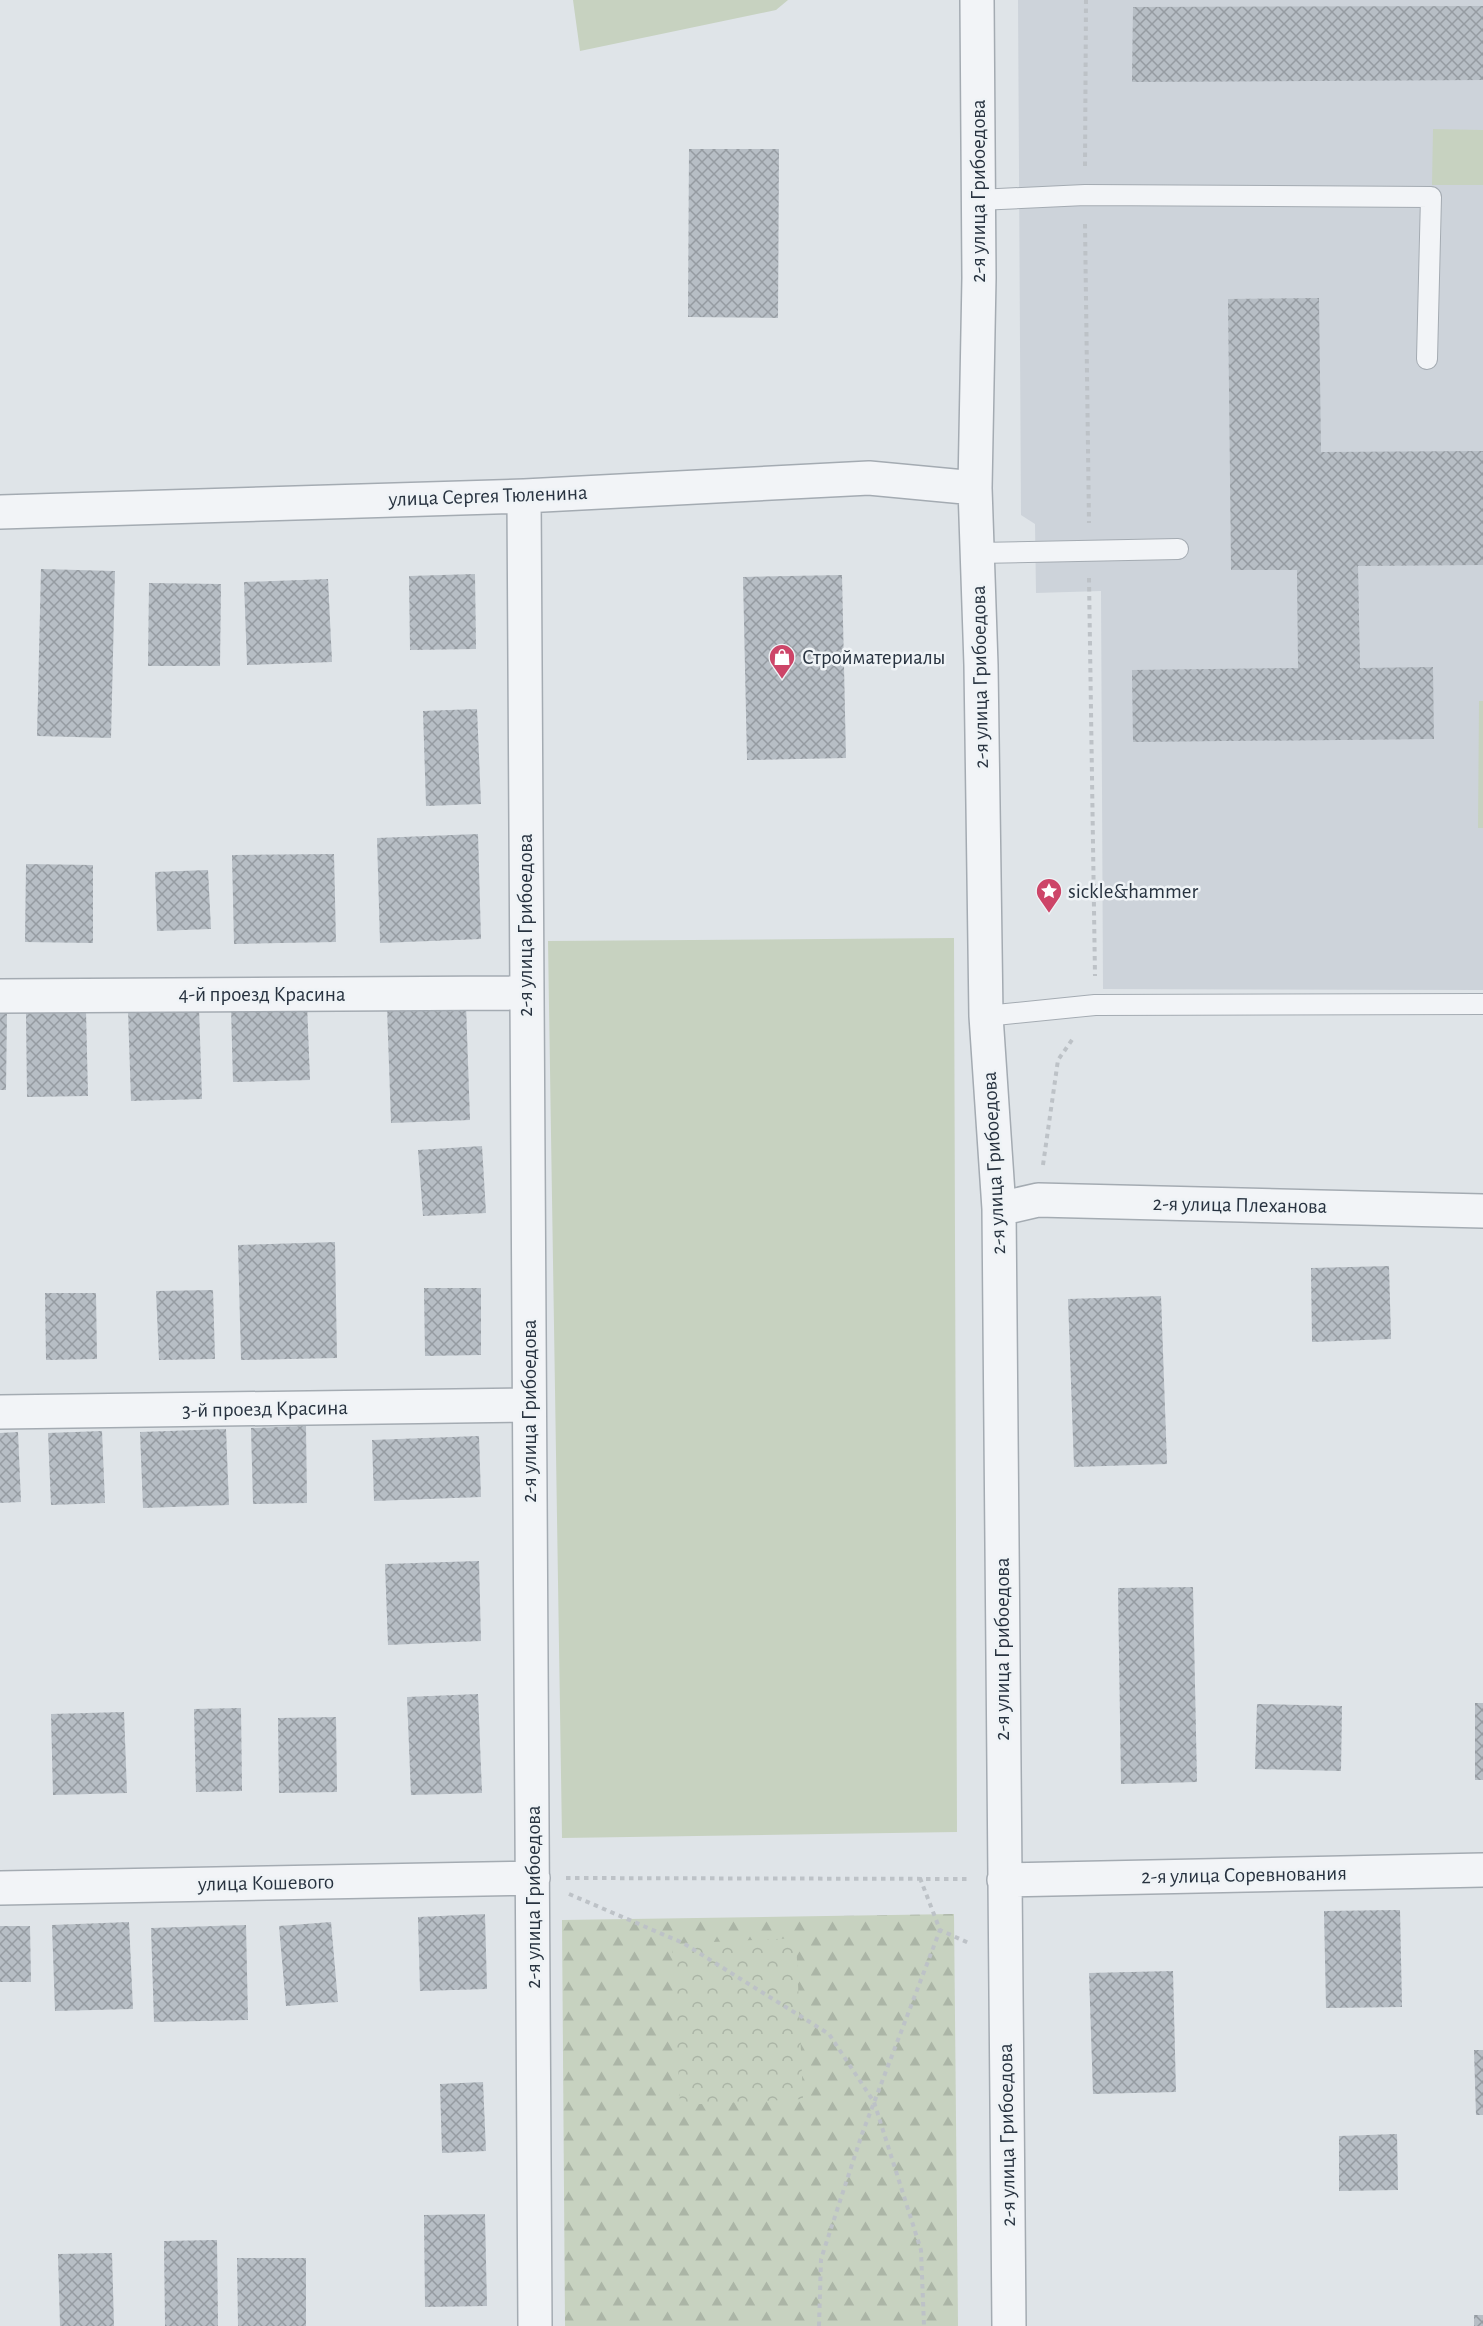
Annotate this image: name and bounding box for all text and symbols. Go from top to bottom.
street label: 2-я улица Грибоедова [968,99,989,283]
street label: улица Сергея Тюленина [387,482,588,510]
street label: 2-я улица Грибоедова [968,585,992,769]
shop icon: Стройматериалы [767,642,797,680]
place label: Стройматериалы [802,647,945,668]
street label: 2-я улица Грибоедова [515,833,536,1017]
place icon: sickle&hammer [1034,876,1064,914]
place label: sickle&hammer [1068,881,1198,902]
street label: 4-й проезд Красина [178,984,346,1005]
street label: 2-я улица Грибоедова [979,1070,1009,1255]
street label: 2-я улица Плеханова [1153,1193,1328,1217]
street label: 2-я улица Грибоедова [519,1319,540,1503]
street label: 3-й проезд Красина [182,1397,348,1421]
street label: 2-я улица Грибоедова [992,1557,1013,1741]
street label: 2-я улица Грибоедова [523,1805,544,1989]
street label: 2-я улица Соревнования [1141,1863,1347,1887]
street label: улица Кошевого [197,1871,334,1895]
street label: 2-я улица Грибоедова [995,2043,1019,2227]

